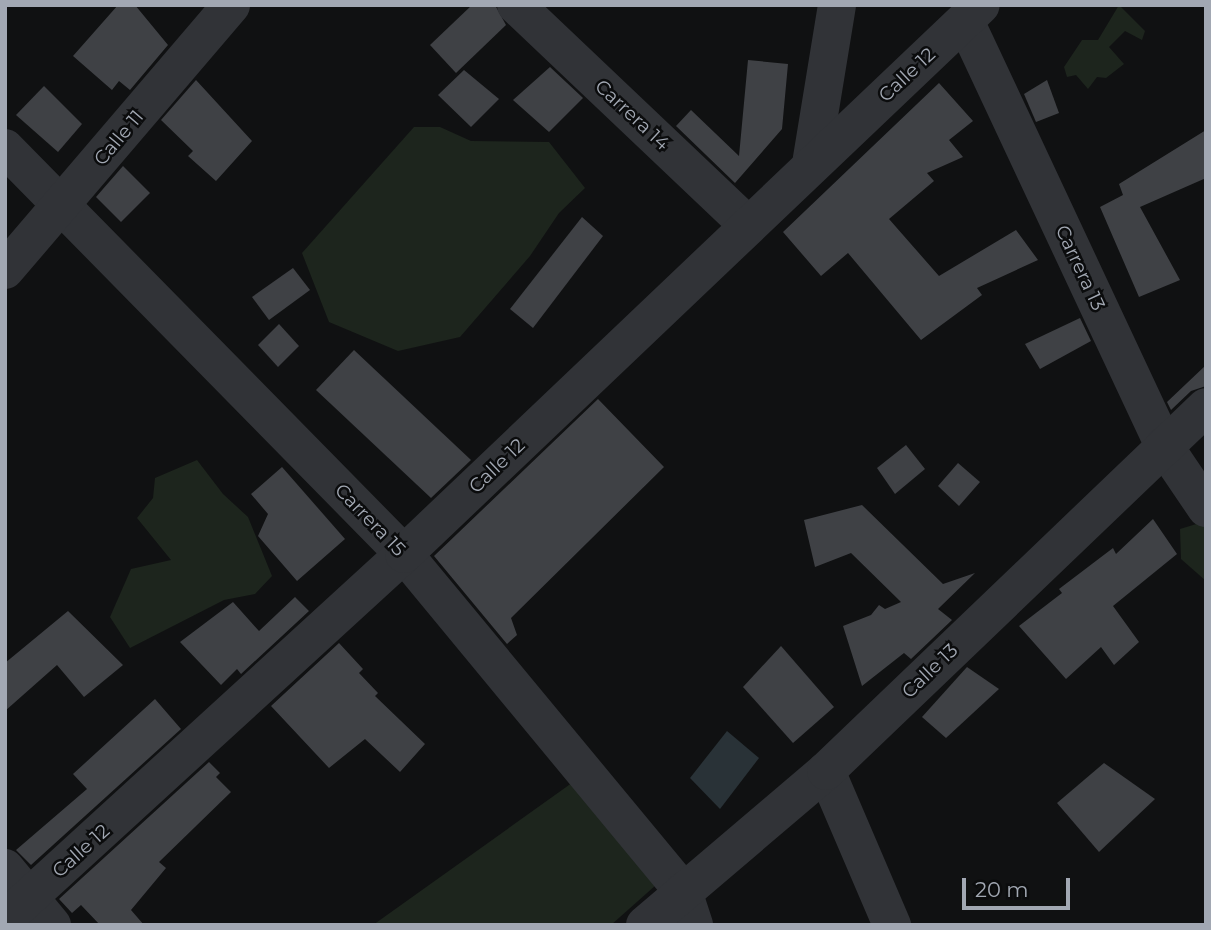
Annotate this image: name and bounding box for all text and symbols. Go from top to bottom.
street label: Calle 12 [874,43,940,107]
street label: Carrera 14 [590,75,674,155]
street label: Calle 11 [89,106,149,170]
street label: Carrera 13 [1050,222,1110,314]
street label: Calle 12 [464,434,530,498]
street label: Carrera 15 [330,479,410,561]
street label: Calle 13 [897,639,963,703]
street label: Calle 12 [48,819,114,883]
scale bar [966,864,1074,908]
text: 20 m [975,877,1029,902]

